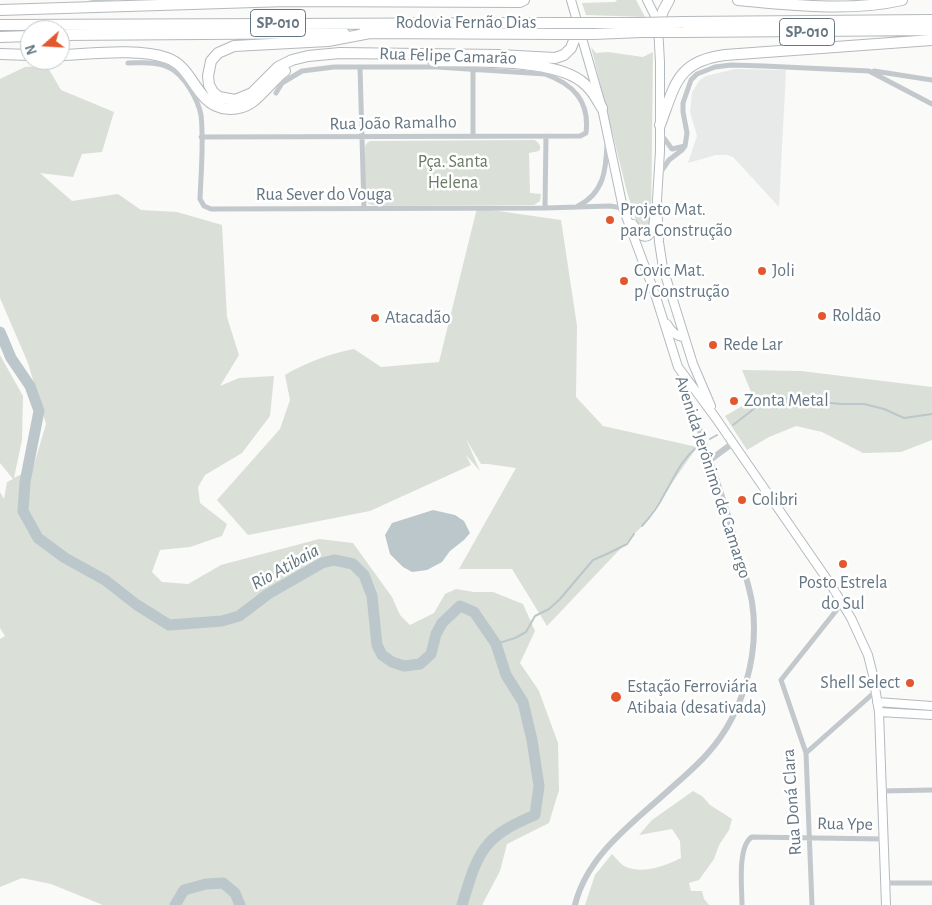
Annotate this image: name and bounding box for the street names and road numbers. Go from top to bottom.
road number: SP-010 [250,9,306,36]
street label: Rodovia Fernão Dias [396,12,536,34]
road number: SP-010 [780,18,834,46]
street label: Rua Felipe Camarão [379,43,517,69]
street label: Rua João Ramalho [329,111,457,135]
street label: Rua Sever do Vouga [256,184,392,206]
street label: Avenida Jerônimo de Camargo [670,373,756,581]
street label: Rua Doná Clara [777,748,807,856]
street label: Rua Ype [817,813,873,835]

